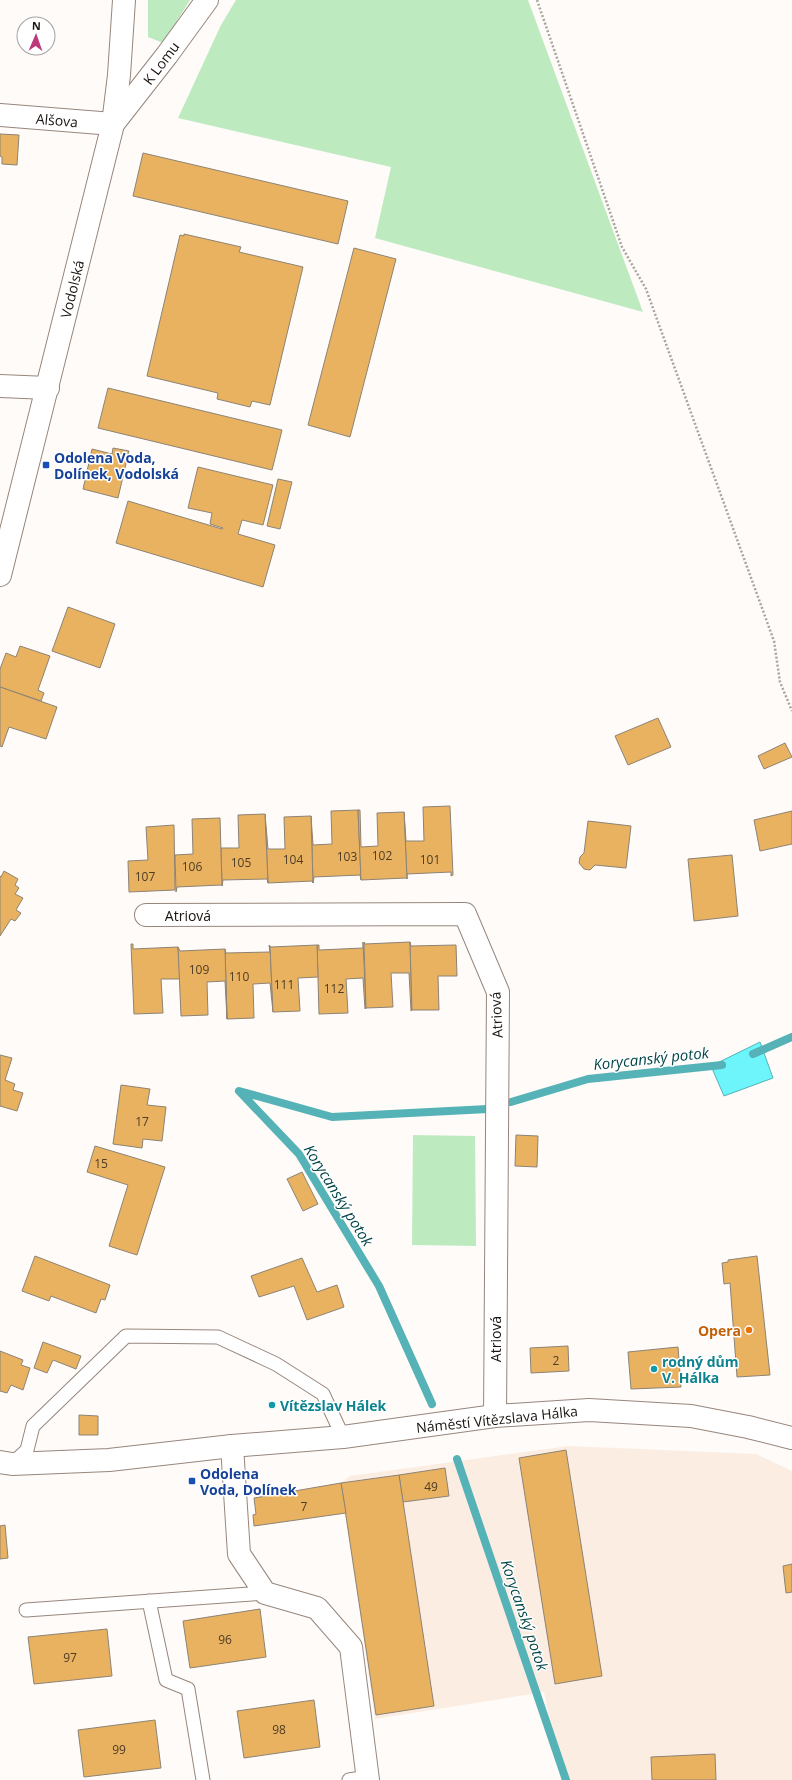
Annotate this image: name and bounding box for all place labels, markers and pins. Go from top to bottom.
place label: Odolena Voda, Dolínek, Vodolská [54,448,179,483]
marker: Odolena Voda, Dolínek, Vodolská [41,460,51,470]
place label: Opera [698,1321,741,1340]
marker: Opera [744,1325,754,1335]
place label: rodný dům V. Hálka [662,1352,739,1387]
marker: rodný dům V. Hálka [649,1364,659,1374]
place label: Vítězslav Hálek [280,1396,387,1415]
marker: Vítězslav Hálek [267,1400,277,1410]
place label: Odolena Voda, Dolínek [200,1464,297,1499]
marker: Odolena Voda, Dolínek [187,1476,197,1486]

